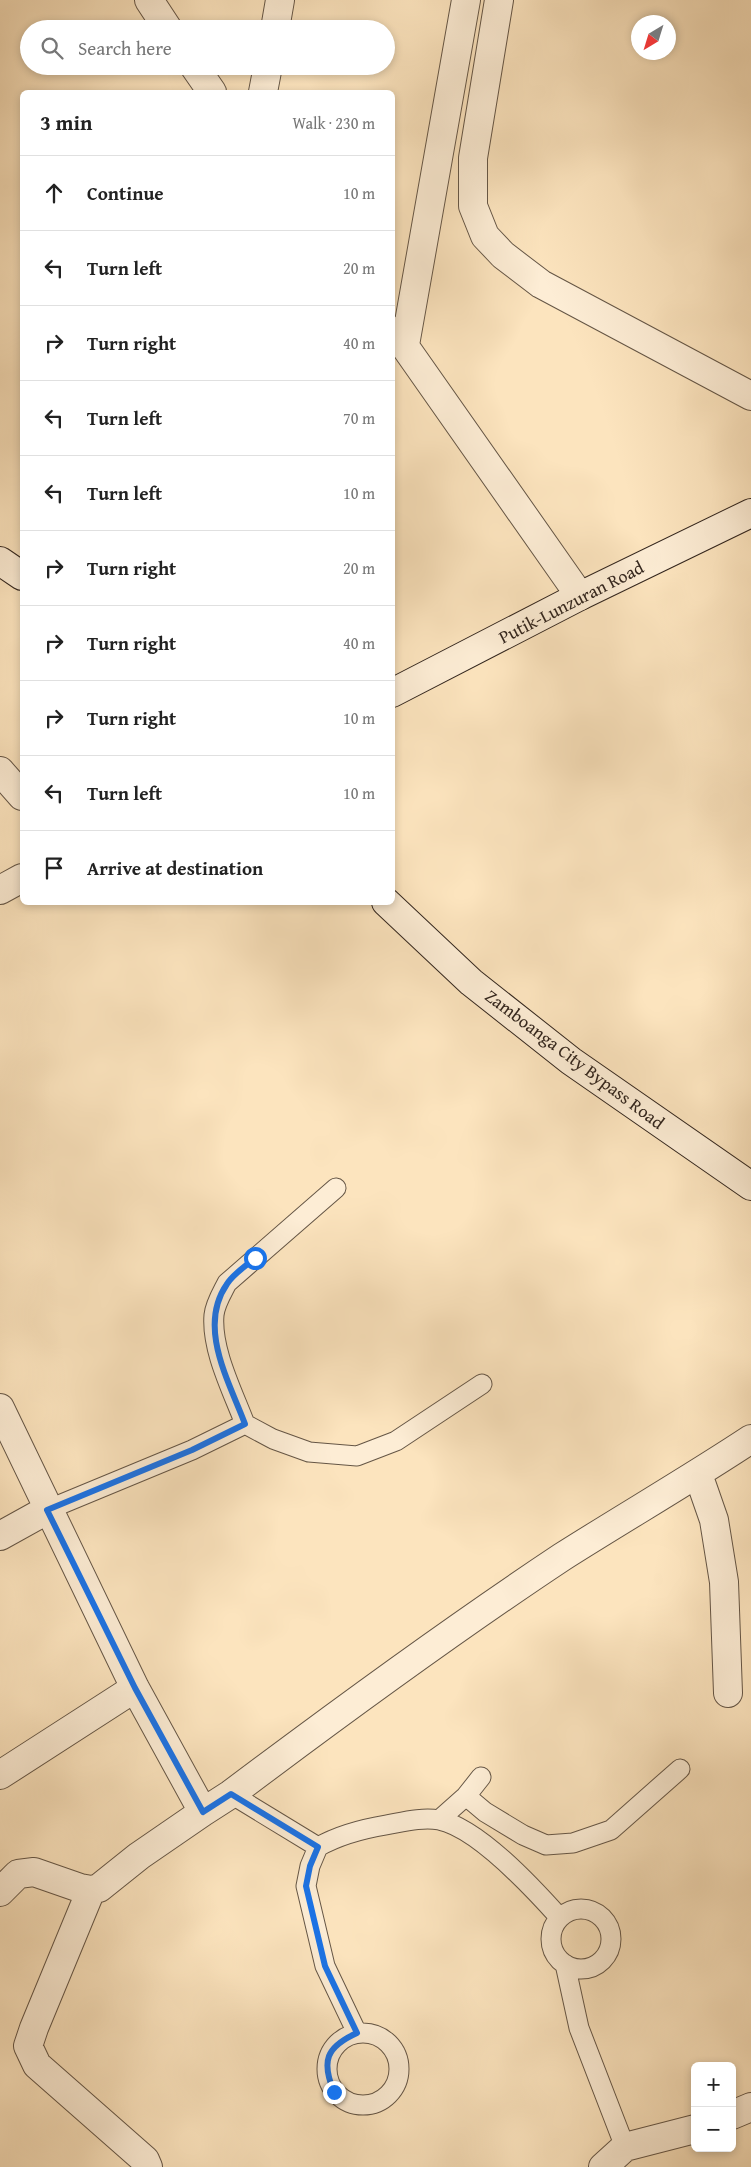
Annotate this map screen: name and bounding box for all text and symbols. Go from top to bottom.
north arrow [631,15,676,60]
search box [20,20,395,75]
icon: search [38,34,66,62]
text: Search here [78,34,172,62]
text: 3 min [40,107,92,138]
text: Walk · 230 m [292,111,375,135]
icon: ahead [40,179,68,207]
text: Continue [87,179,164,207]
text: 10 m [343,181,375,205]
icon: left [40,254,68,282]
text: Turn left [87,254,162,282]
text: 20 m [343,256,375,280]
icon: right [40,329,68,357]
text: Turn right [87,329,176,357]
text: 40 m [343,331,375,355]
icon: left [40,404,68,432]
text: Turn left [87,404,162,432]
text: 70 m [343,406,375,430]
icon: left [40,479,68,507]
text: Turn left [87,479,162,507]
text: 10 m [343,481,375,505]
icon: right [40,554,68,582]
text: Turn right [87,554,176,582]
street label: Putik-Lunzuran Road [494,554,649,650]
text: 20 m [343,556,375,580]
icon: right [40,629,68,657]
text: Turn right [87,629,176,657]
text: 40 m [343,631,375,655]
icon: right [40,704,68,732]
text: Turn right [87,704,176,732]
text: 10 m [343,706,375,730]
icon: left [40,779,68,807]
text: Turn left [87,779,162,807]
text: 10 m [343,781,375,805]
icon: arrive [40,854,68,882]
text: Arrive at destination [87,854,263,882]
street label: Zamboanga City Bypass Road [480,982,671,1136]
route start [244,1247,267,1270]
map controls [691,2062,736,2152]
button: + [691,2062,736,2107]
route end [323,2081,346,2104]
button: − [691,2107,736,2152]

